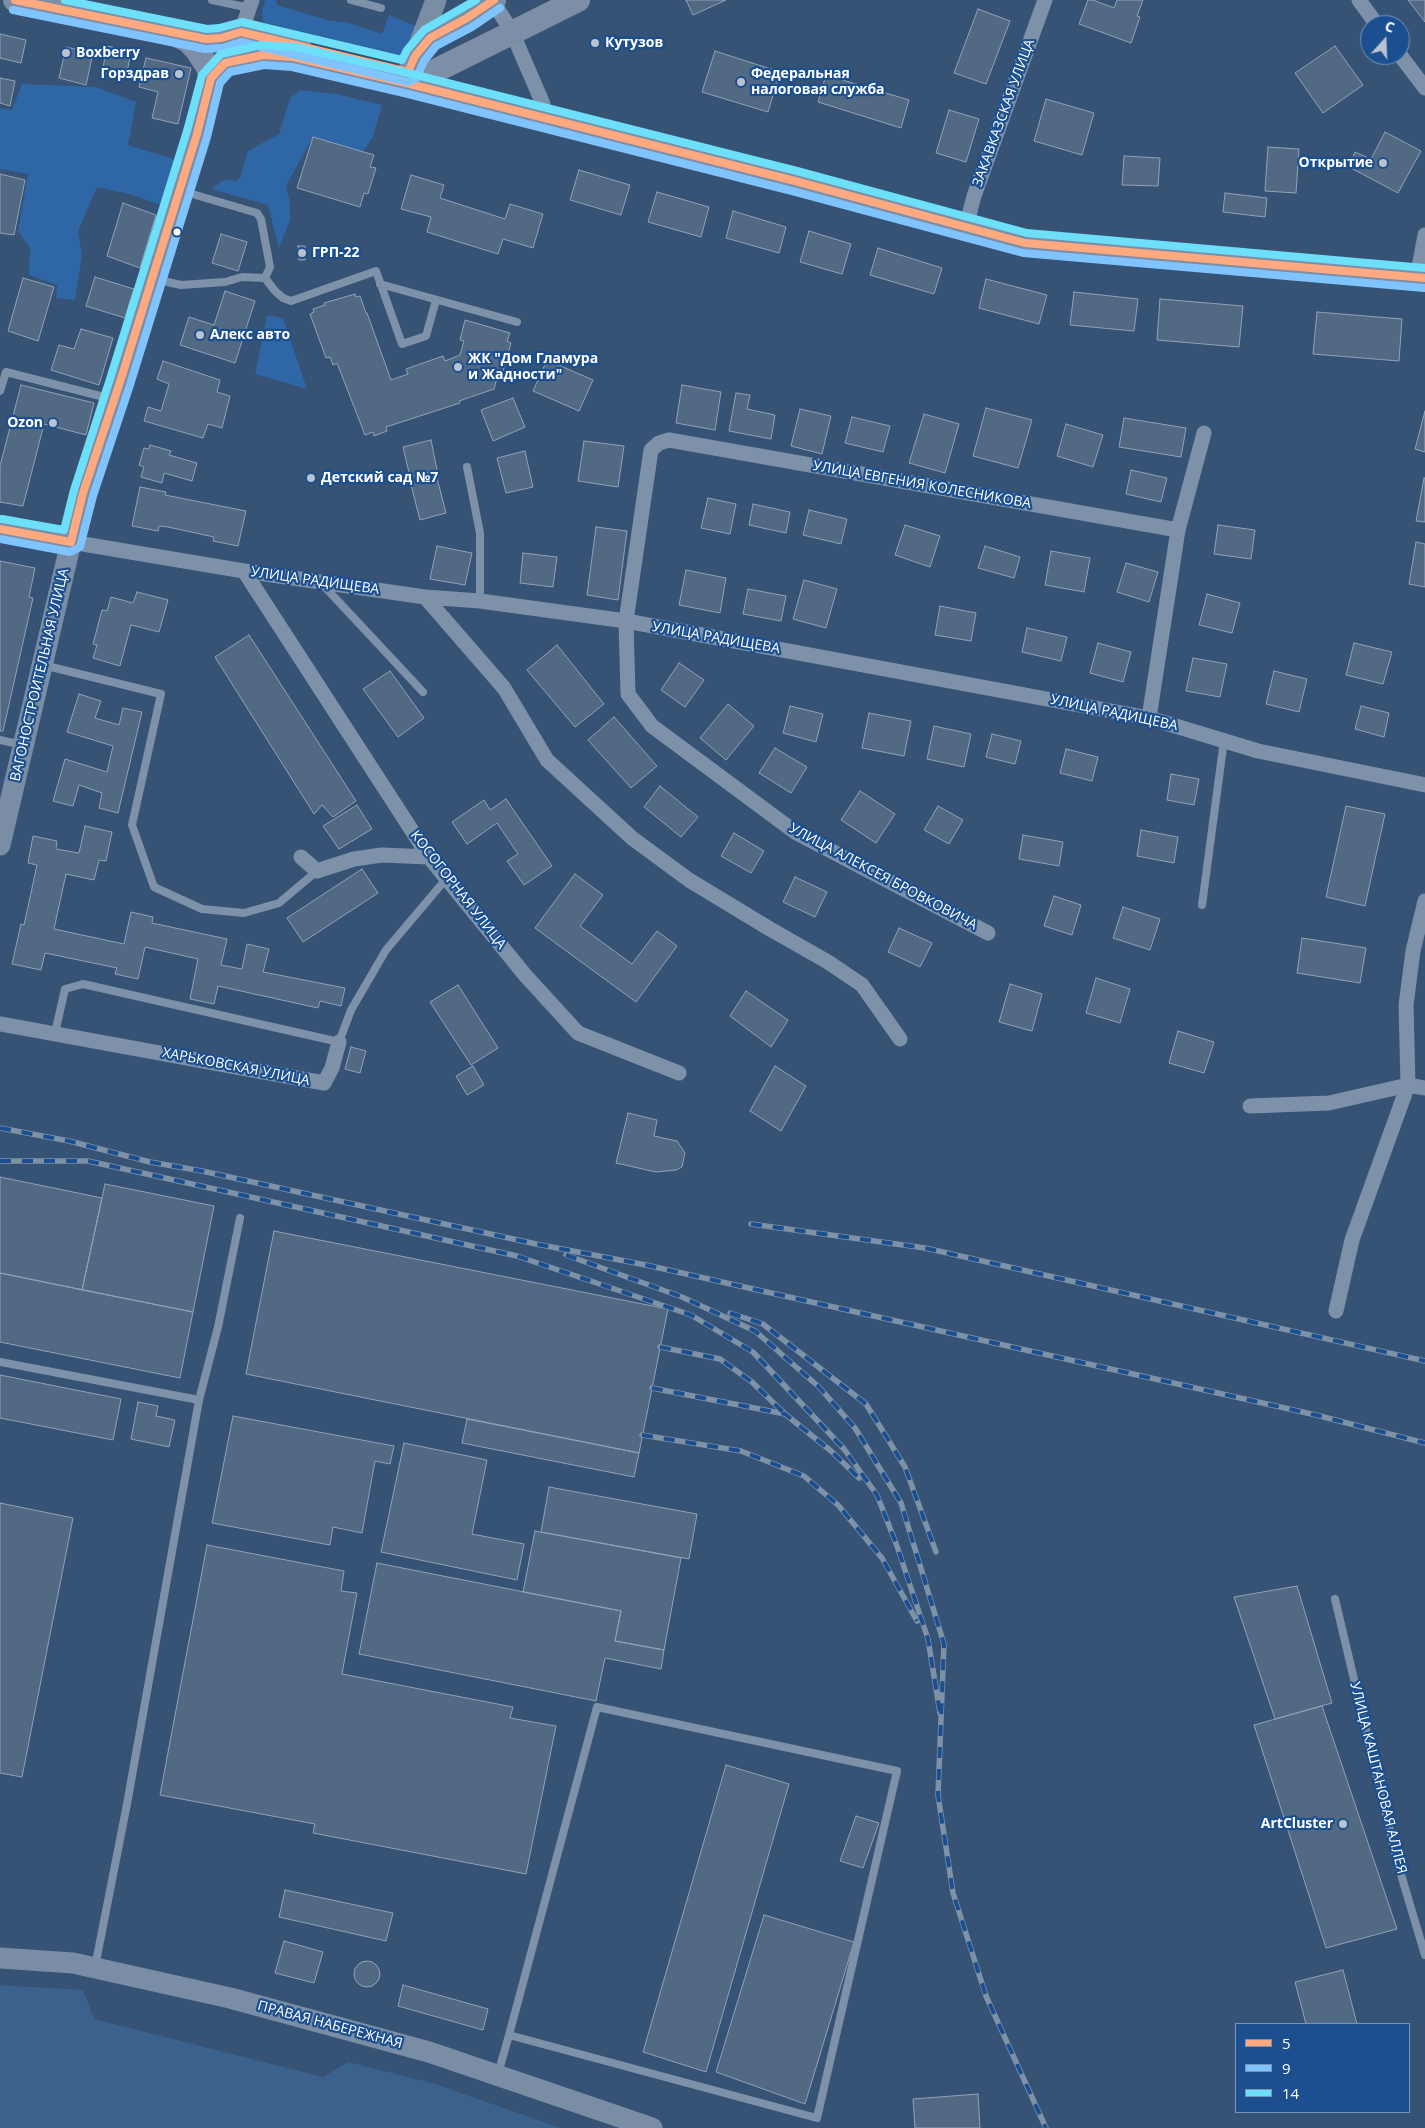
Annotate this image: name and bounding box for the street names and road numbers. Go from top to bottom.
street label: ЗАКАВКАЗСКАЯ УЛИЦА [969,37,1039,189]
street label: УЛИЦА ЕВГЕНИЯ КОЛЕСНИКОВА [812,458,1032,512]
street label: УЛИЦА РАДИЩЕВА [250,564,380,598]
street label: ВАГОНОСТРОИТЕЛЬНАЯ УЛИЦА [7,567,73,783]
street label: УЛИЦА РАДИЩЕВА [651,618,781,658]
street label: УЛИЦА РАДИЩЕВА [1049,691,1179,735]
street label: УЛИЦА АЛЕКСЕЯ БРОВКОВИЧА [786,820,980,934]
street label: КОСОГОРНАЯ УЛИЦА [407,827,509,953]
street label: ХАРЬКОВСКАЯ УЛИЦА [161,1044,311,1090]
street label: УЛИЦА КАШТАНОВАЯ АЛЛЕЯ [1346,1680,1410,1876]
street label: ПРАВАЯ НАБЕРЕЖНАЯ [256,1998,404,2052]

